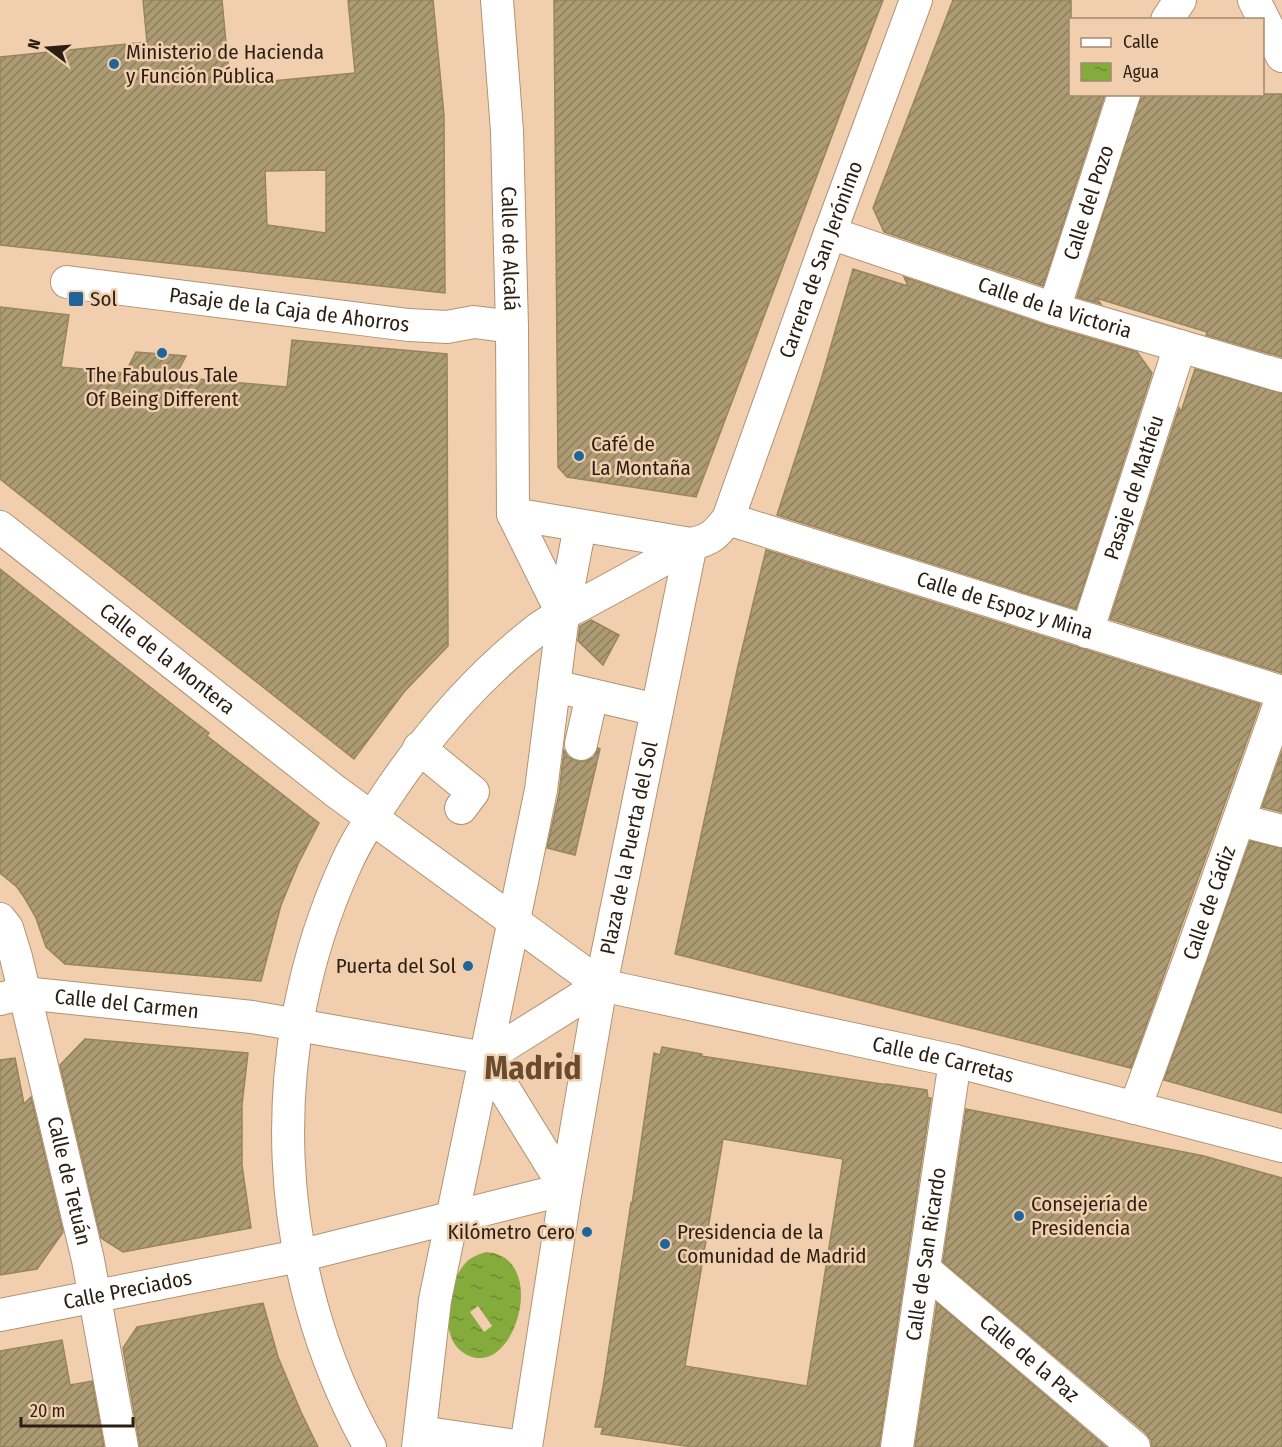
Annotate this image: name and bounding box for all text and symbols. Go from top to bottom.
north arrow [18,18,78,78]
legend [1069,18,1264,96]
text: Calle [1123,31,1159,53]
text: N [24,37,45,51]
place label: Ministerio de Hacienda y Función Pública [126,39,324,89]
marker: Ministerio de Hacienda y Función Pública [107,57,121,71]
text: Agua [1123,61,1159,83]
street label: Calle del Pozo [1058,142,1120,263]
street label: Carrera de San Jerónimo [773,157,868,362]
street label: Calle de Alcalá [495,186,525,311]
street label: Calle de la Victoria [975,271,1135,344]
street label: Pasaje de la Caja de Ahorros [168,282,411,338]
place label: Sol [90,286,117,312]
marker: Sol [67,290,85,308]
marker: The Fabulous Tale Of Being Different [155,346,169,360]
place label: The Fabulous Tale Of Being Different [85,362,239,412]
street label: Pasaje de Mathéu [1098,412,1170,563]
place label: Café de La Montaña [591,431,691,481]
marker: Café de La Montaña [572,449,586,463]
street label: Calle de Espoz y Mina [913,566,1096,645]
street label: Calle de la Montera [94,598,240,720]
street label: Plaza de la Puerta del Sol [595,738,664,957]
street label: Calle de Cádiz [1177,843,1241,964]
place label: Puerta del Sol [336,953,456,979]
marker: Puerta del Sol [461,959,475,973]
street label: Calle del Carmen [53,983,200,1024]
street label: Calle de Carretas [870,1031,1017,1089]
district label: Madrid [485,1048,581,1088]
street label: Calle de Tetuán [41,1114,97,1248]
street label: Calle de San Ricardo [900,1166,952,1343]
place label: Consejería de Presidencia [1031,1191,1148,1241]
marker: Consejería de Presidencia [1012,1209,1026,1223]
place label: Kilómetro Cero [448,1219,575,1245]
place label: Presidencia de la Comunidad de Madrid [677,1219,866,1269]
marker: Kilómetro Cero [580,1225,594,1239]
marker: Presidencia de la Comunidad de Madrid [658,1237,672,1251]
street label: Calle Preciados [61,1264,194,1315]
street label: Calle de la Paz [974,1309,1084,1408]
scale bar [21,1390,134,1428]
text: 20 m [30,1400,65,1422]

